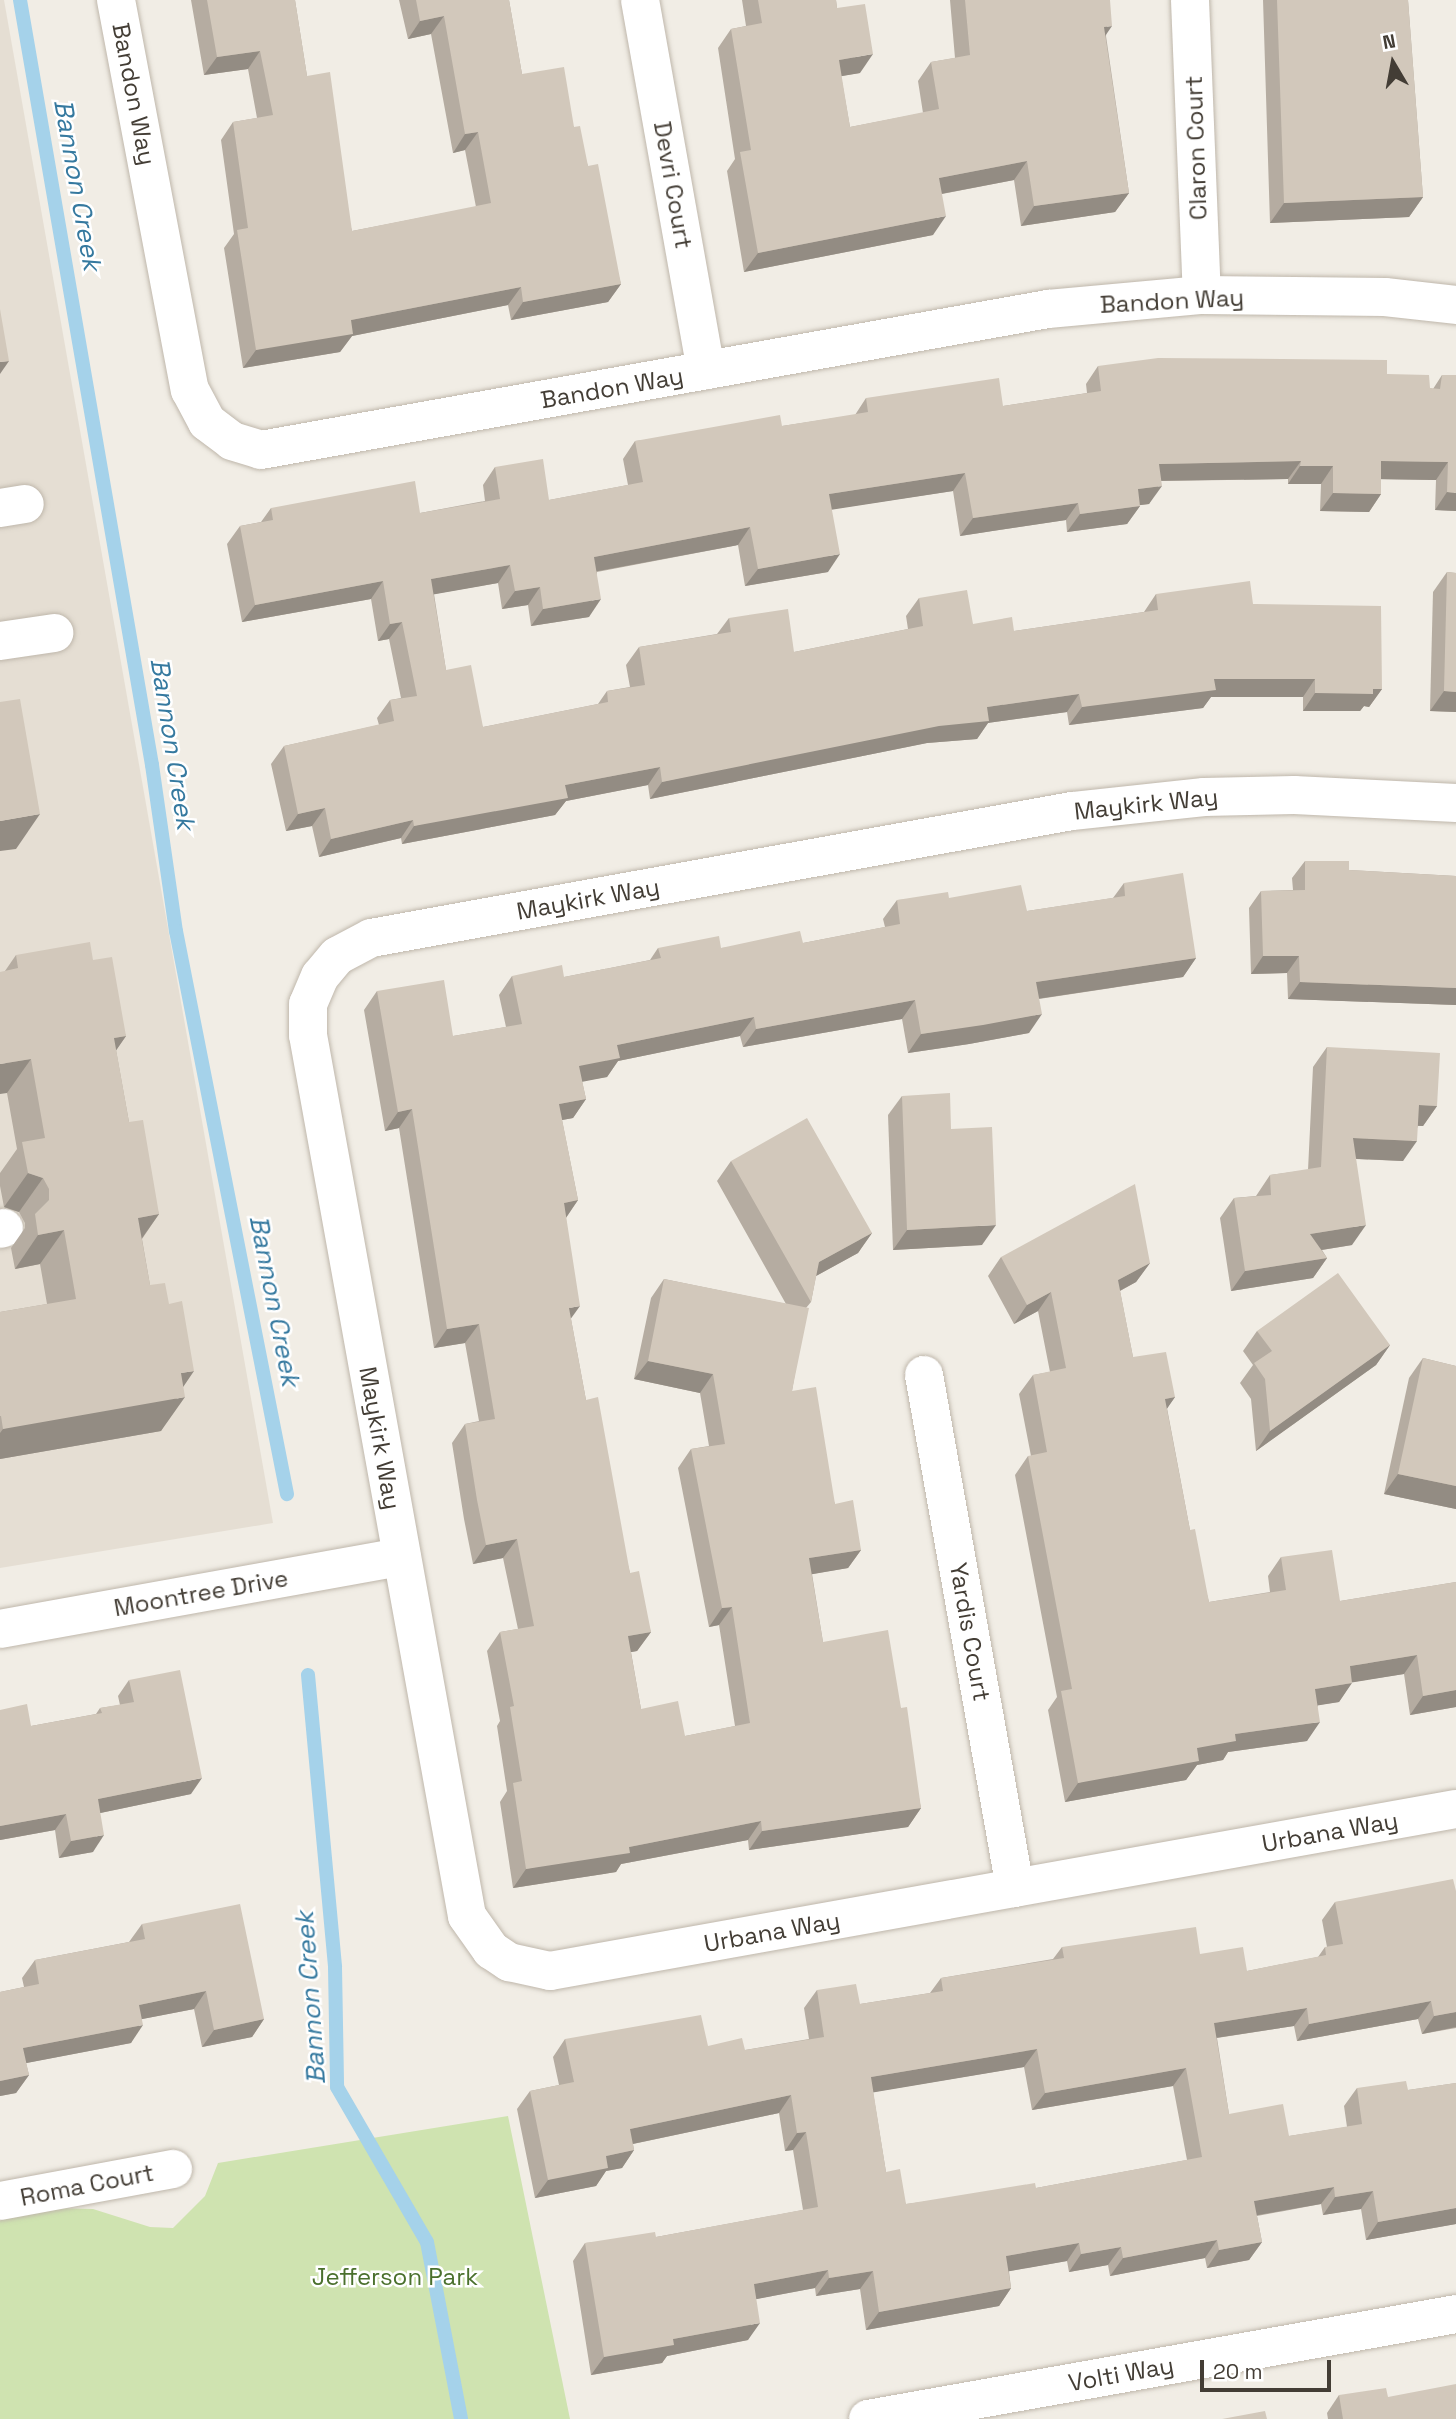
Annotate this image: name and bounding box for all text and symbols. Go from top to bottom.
street label: Bandon Way [106,20,162,168]
north arrow [1358,28,1428,98]
text: N [1381,28,1398,55]
street label: Claron Court [1179,75,1213,221]
water label: Bannon Creek [47,97,107,273]
street label: Devri Court [648,119,698,251]
street label: Bandon Way [1099,283,1245,319]
street label: Bandon Way [538,361,686,415]
water label: Bannon Creek [143,656,201,832]
street label: Maykirk Way [1072,782,1220,826]
street label: Maykirk Way [514,872,662,926]
water label: Bannon Creek [242,1213,306,1389]
street label: Maykirk Way [353,1364,407,1512]
street label: Yardis Court [944,1560,996,1704]
street label: Moontree Drive [112,1563,290,1623]
street label: Urbana Way [1260,1806,1400,1858]
street label: Urbana Way [702,1906,842,1958]
water label: Bannon Creek [289,1910,333,2086]
street label: Roma Court [18,2158,156,2212]
park label: Jefferson Park [312,2263,478,2291]
scale bar [1204,2346,1335,2390]
street label: Volti Way [1066,2351,1176,2397]
text: 20 m [1213,2358,1263,2385]

